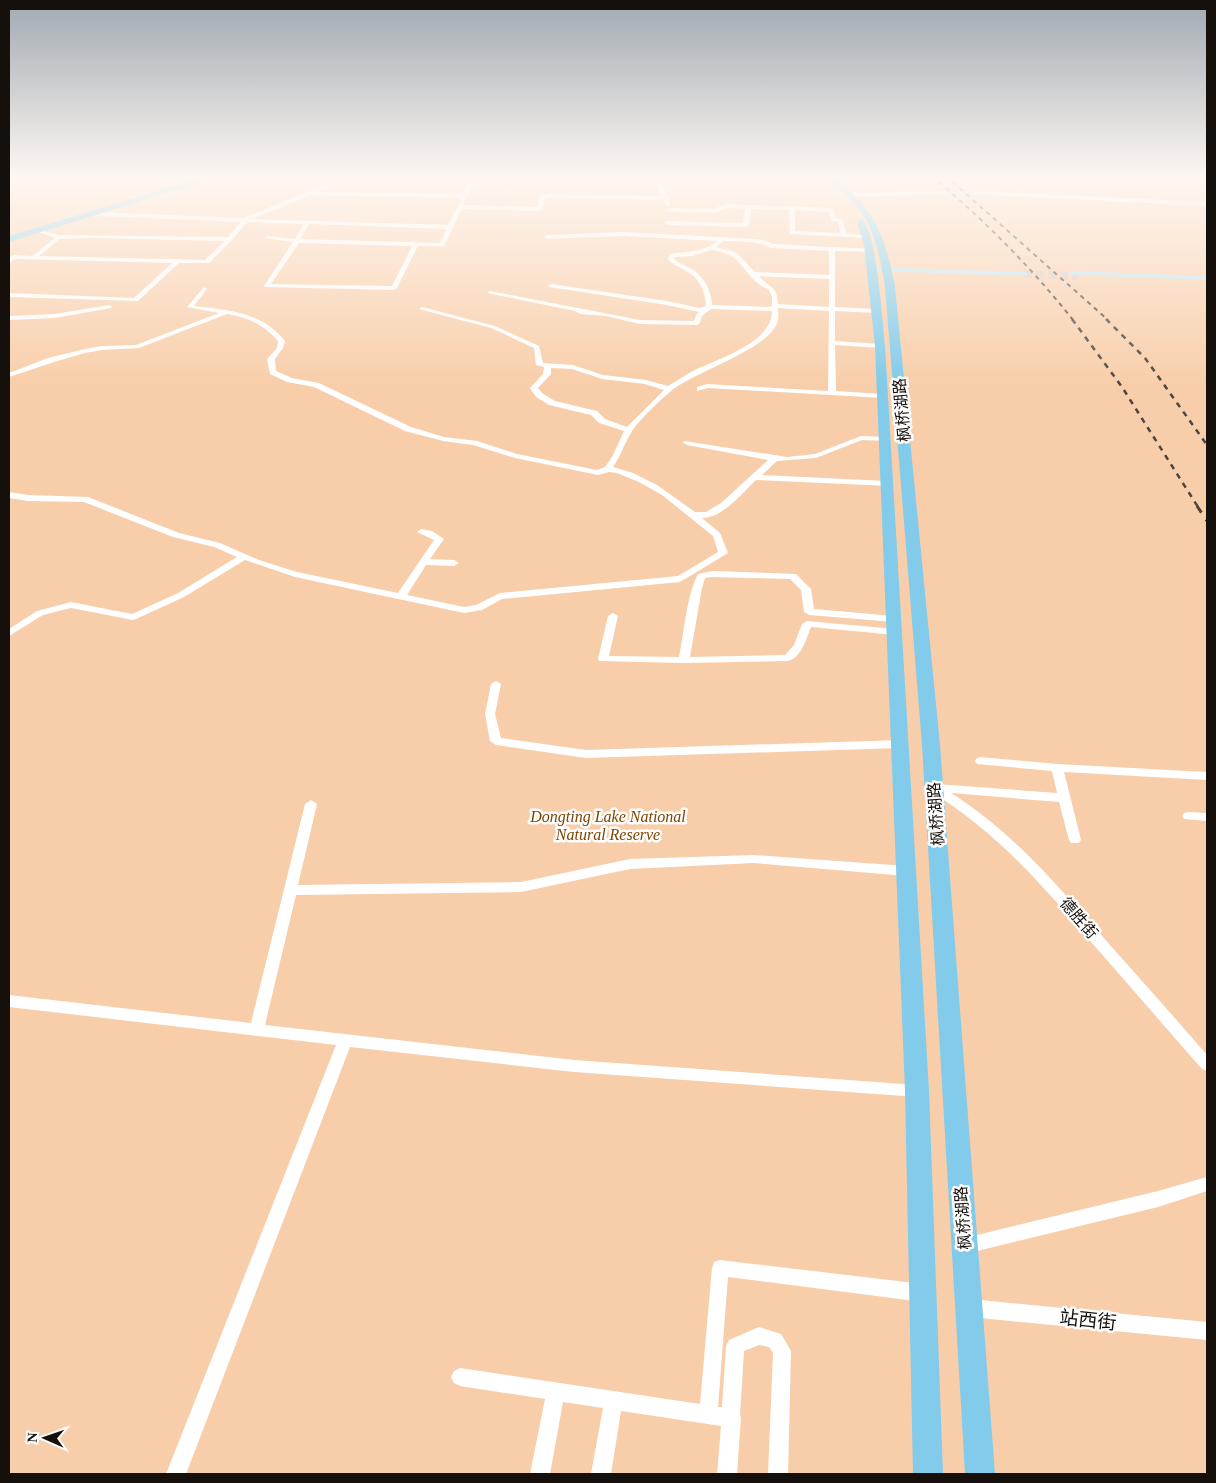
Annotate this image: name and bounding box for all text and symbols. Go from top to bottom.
street label: 枫桥湖路 [891,377,913,443]
street label: 枫桥湖路 [925,781,947,847]
park label: Dongting Lake National Natural Reserve [529,808,686,843]
street label: 德胜街 [1057,894,1101,942]
street label: 枫桥湖路 [952,1185,974,1251]
street label: 站西街 [1059,1307,1117,1333]
north arrow [20,1413,70,1463]
text: N [25,1432,40,1443]

